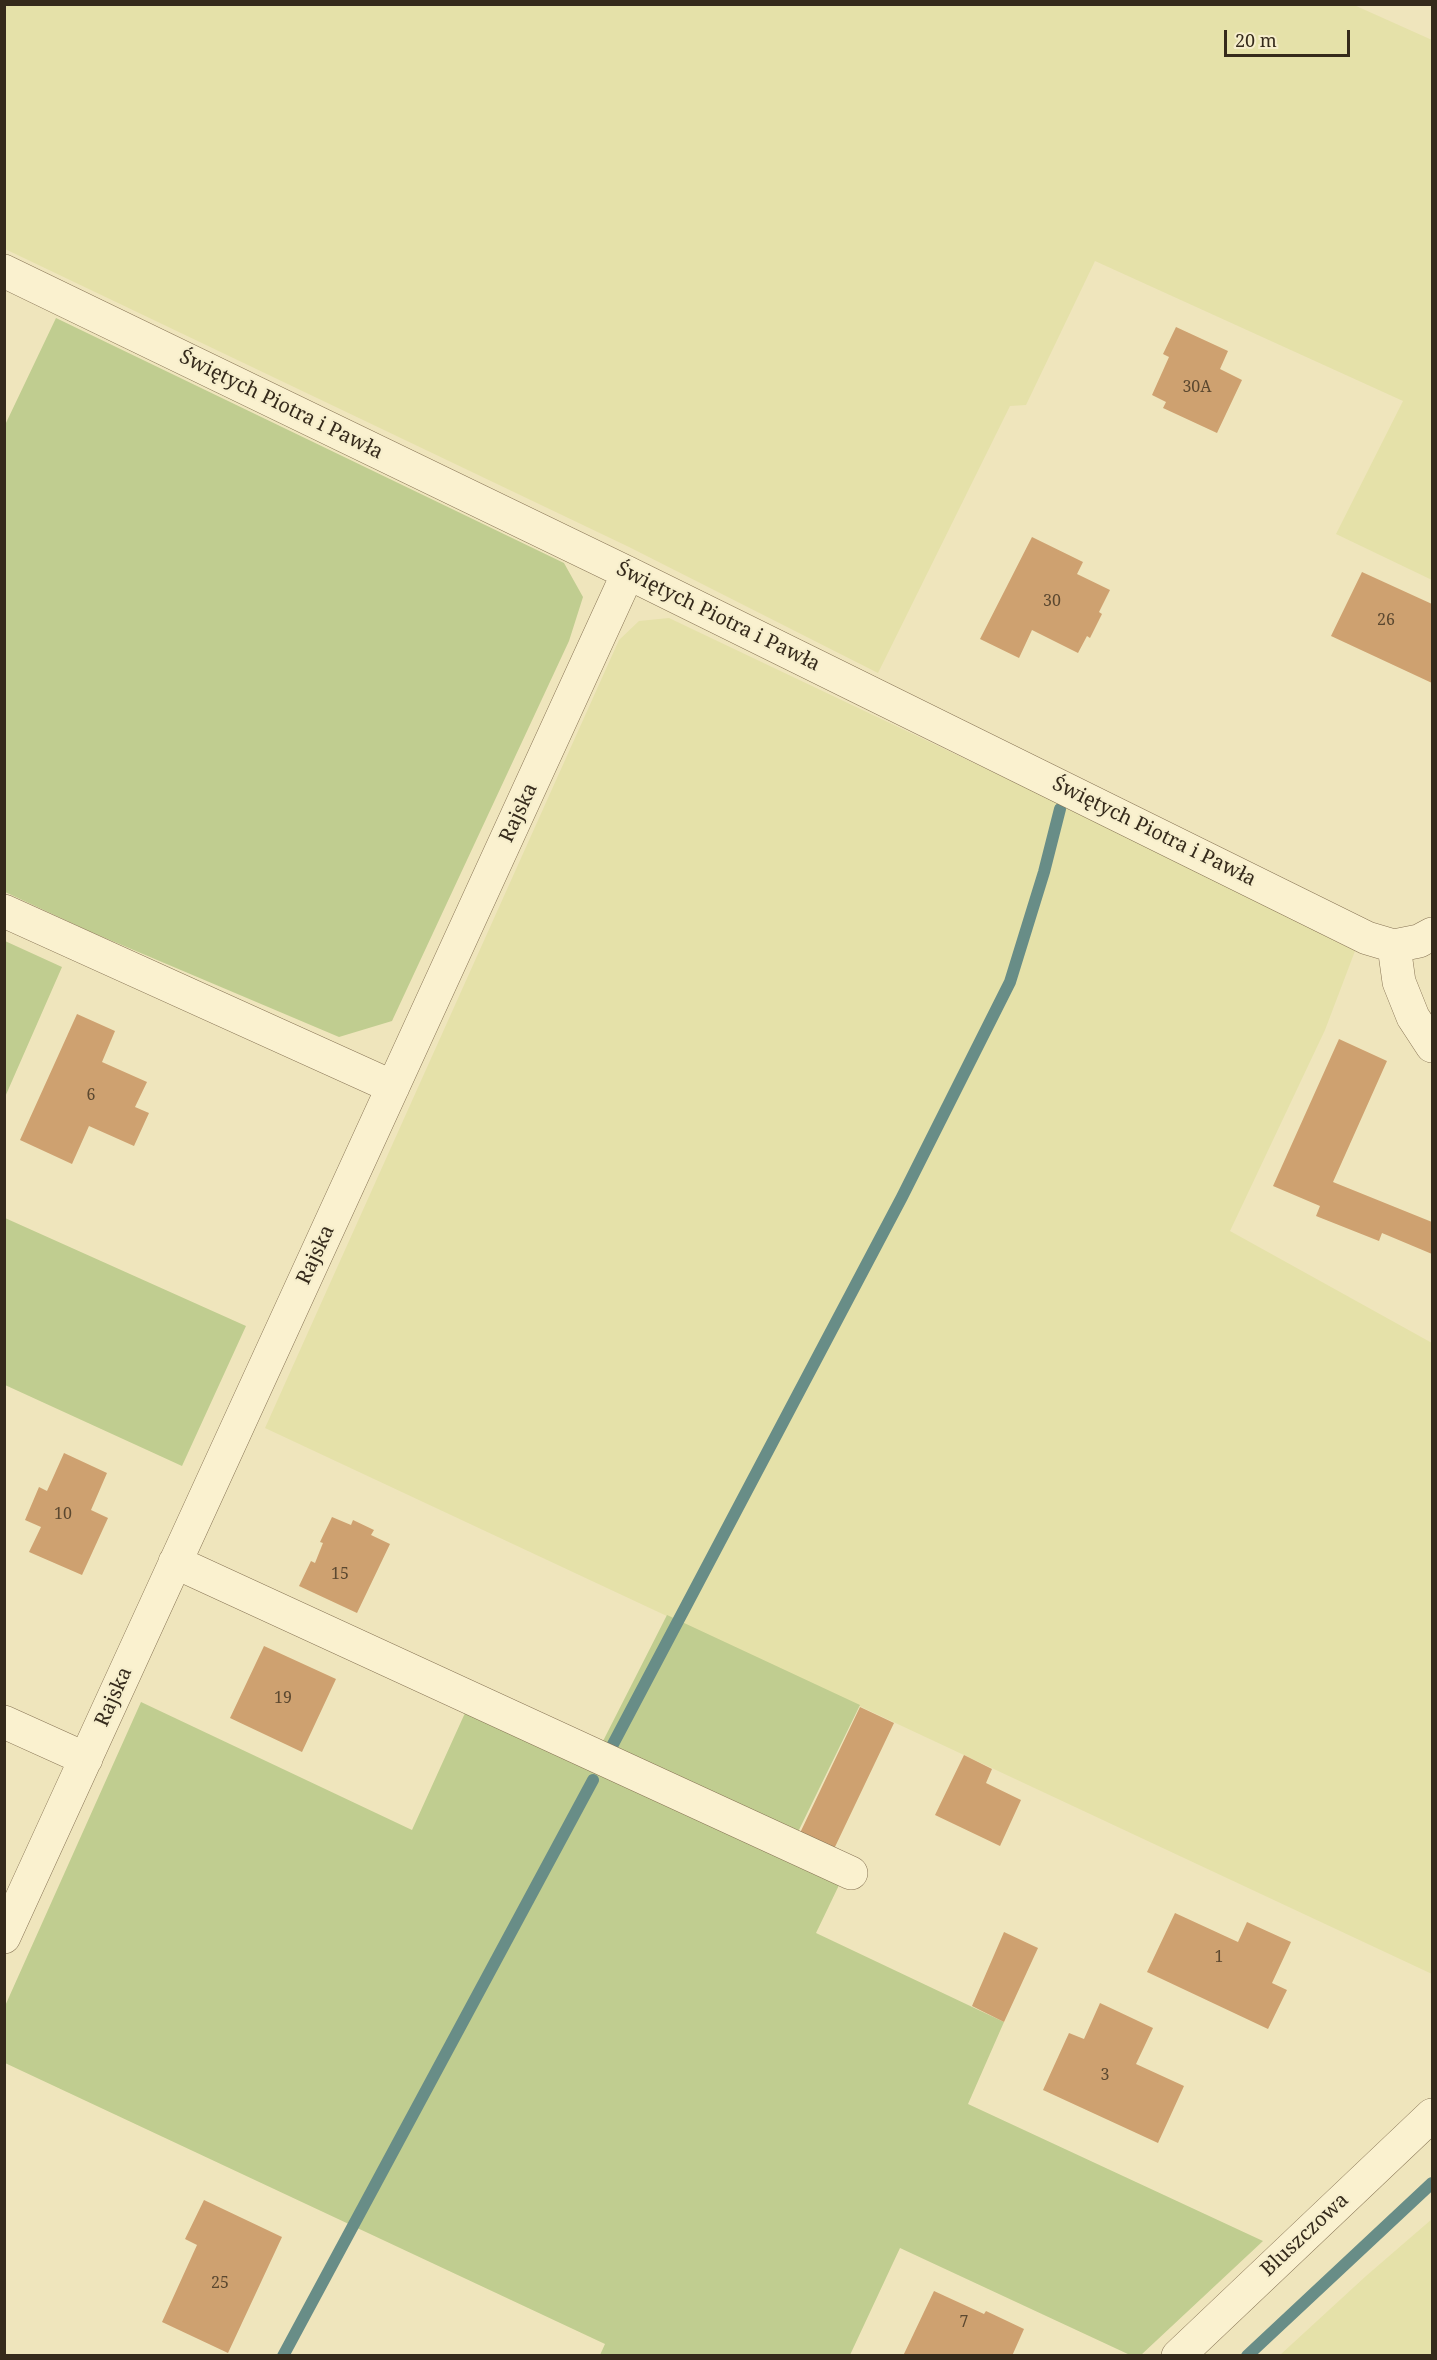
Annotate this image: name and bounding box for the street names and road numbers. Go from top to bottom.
street label: Świętych Piotra i Pawła [175,345,387,465]
street label: Świętych Piotra i Pawła [612,557,824,677]
street label: Świętych Piotra i Pawła [1048,772,1260,892]
street label: Rajska [495,780,543,846]
street label: Rajska [292,1222,340,1288]
street label: Rajska [90,1664,138,1730]
street label: Bluszczowa [1256,2188,1354,2282]

